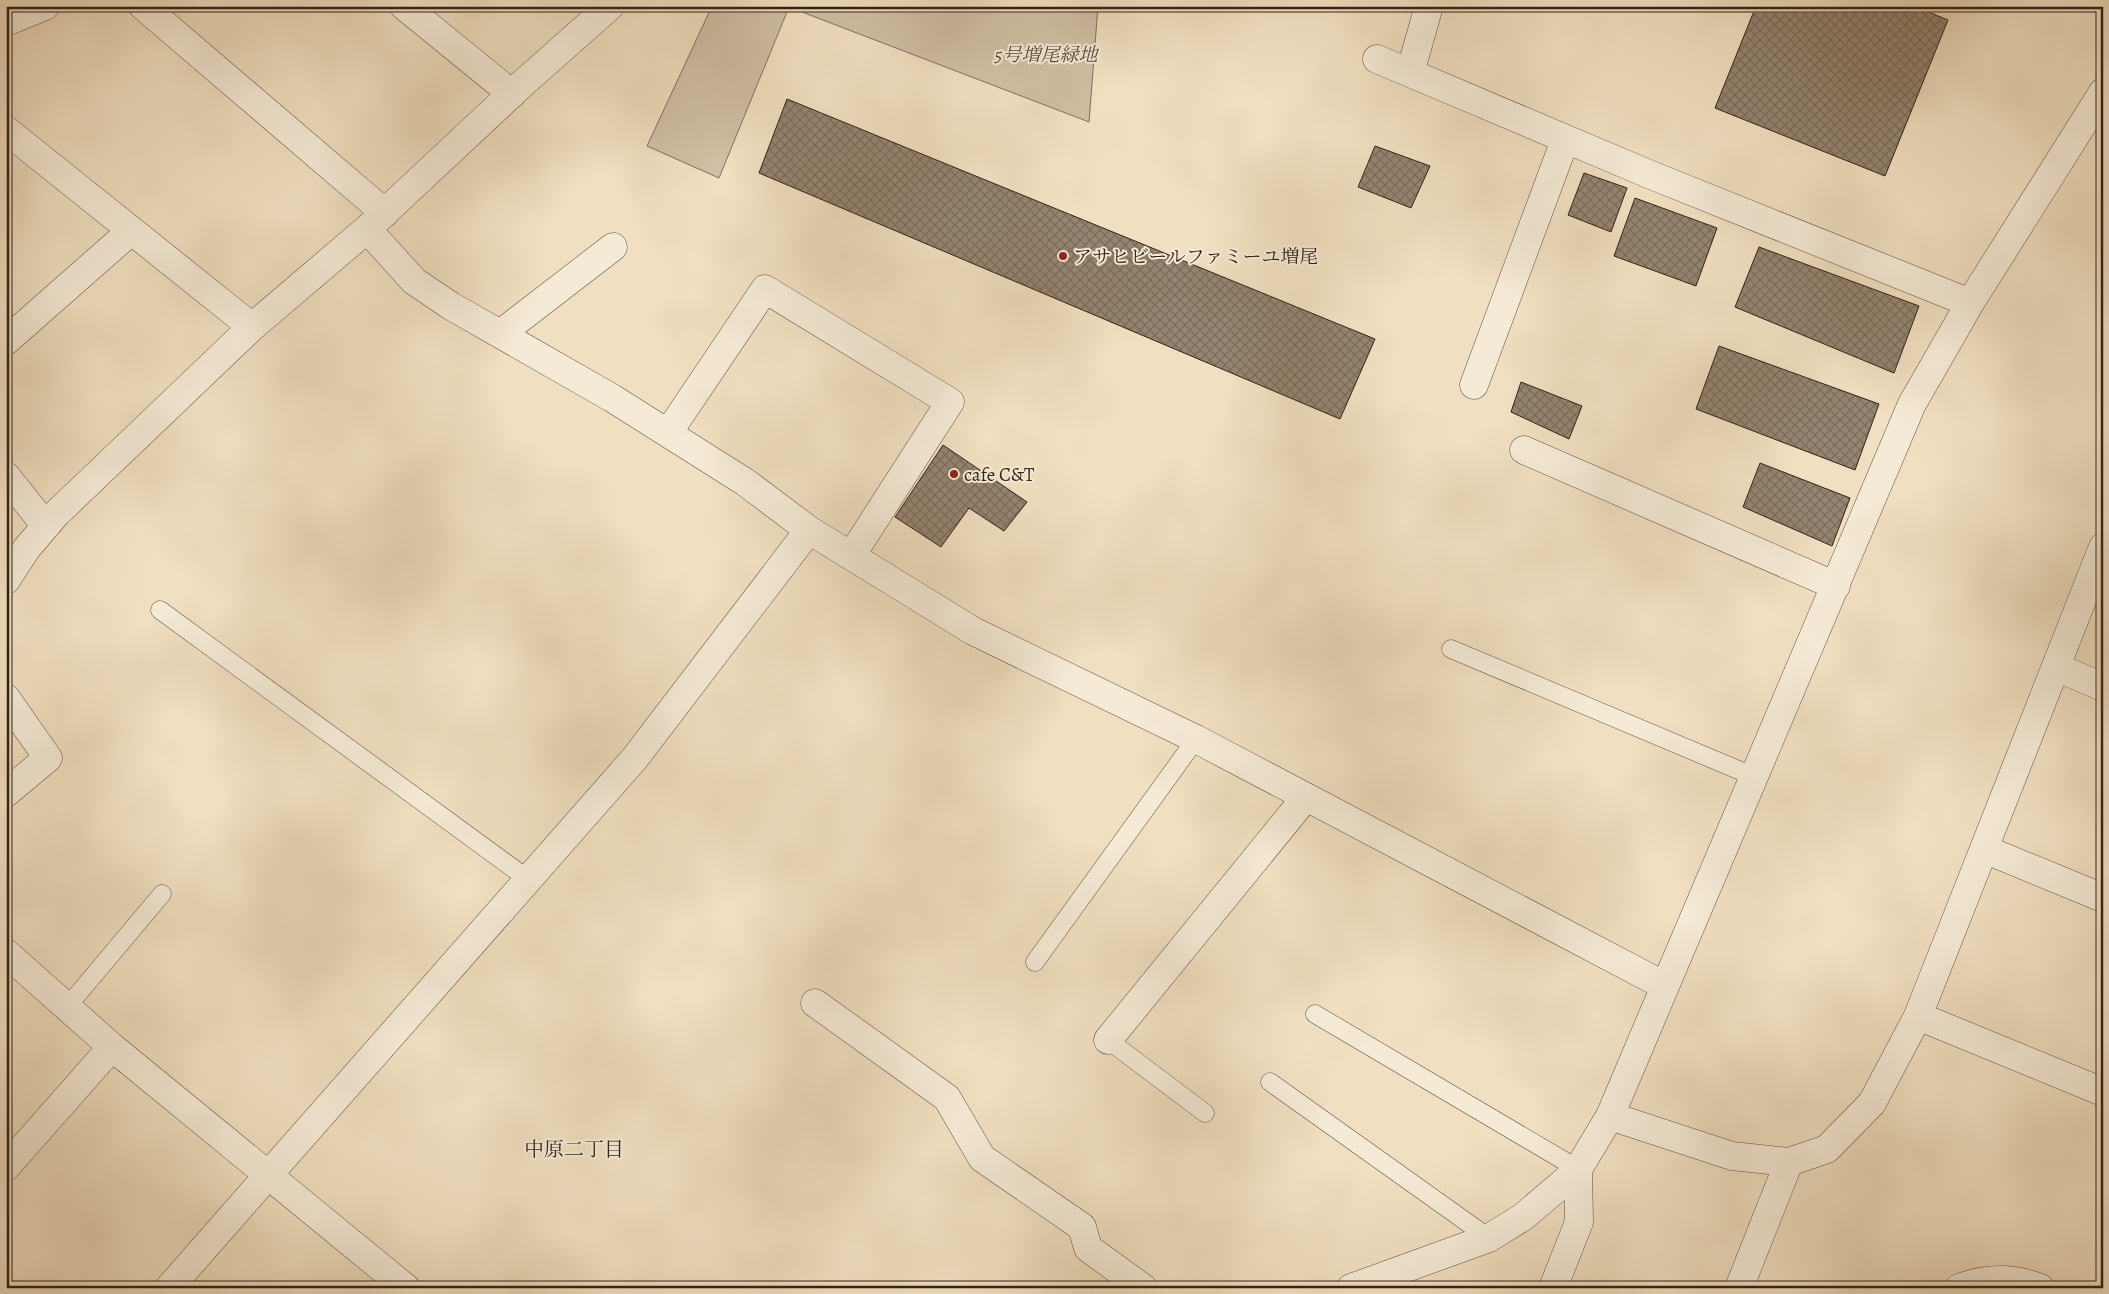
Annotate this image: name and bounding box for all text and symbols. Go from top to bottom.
park label: 5号増尾緑地 [994,42,1099,68]
place label: アサヒビールファミーユ増尾 [1073,244,1318,270]
marker: アサヒビールファミーユ増尾 [1057,250,1069,262]
place label: cafe C&T [964,462,1035,488]
marker: cafe C&T [948,468,960,480]
district label: 中原二丁目 [524,1136,624,1163]

